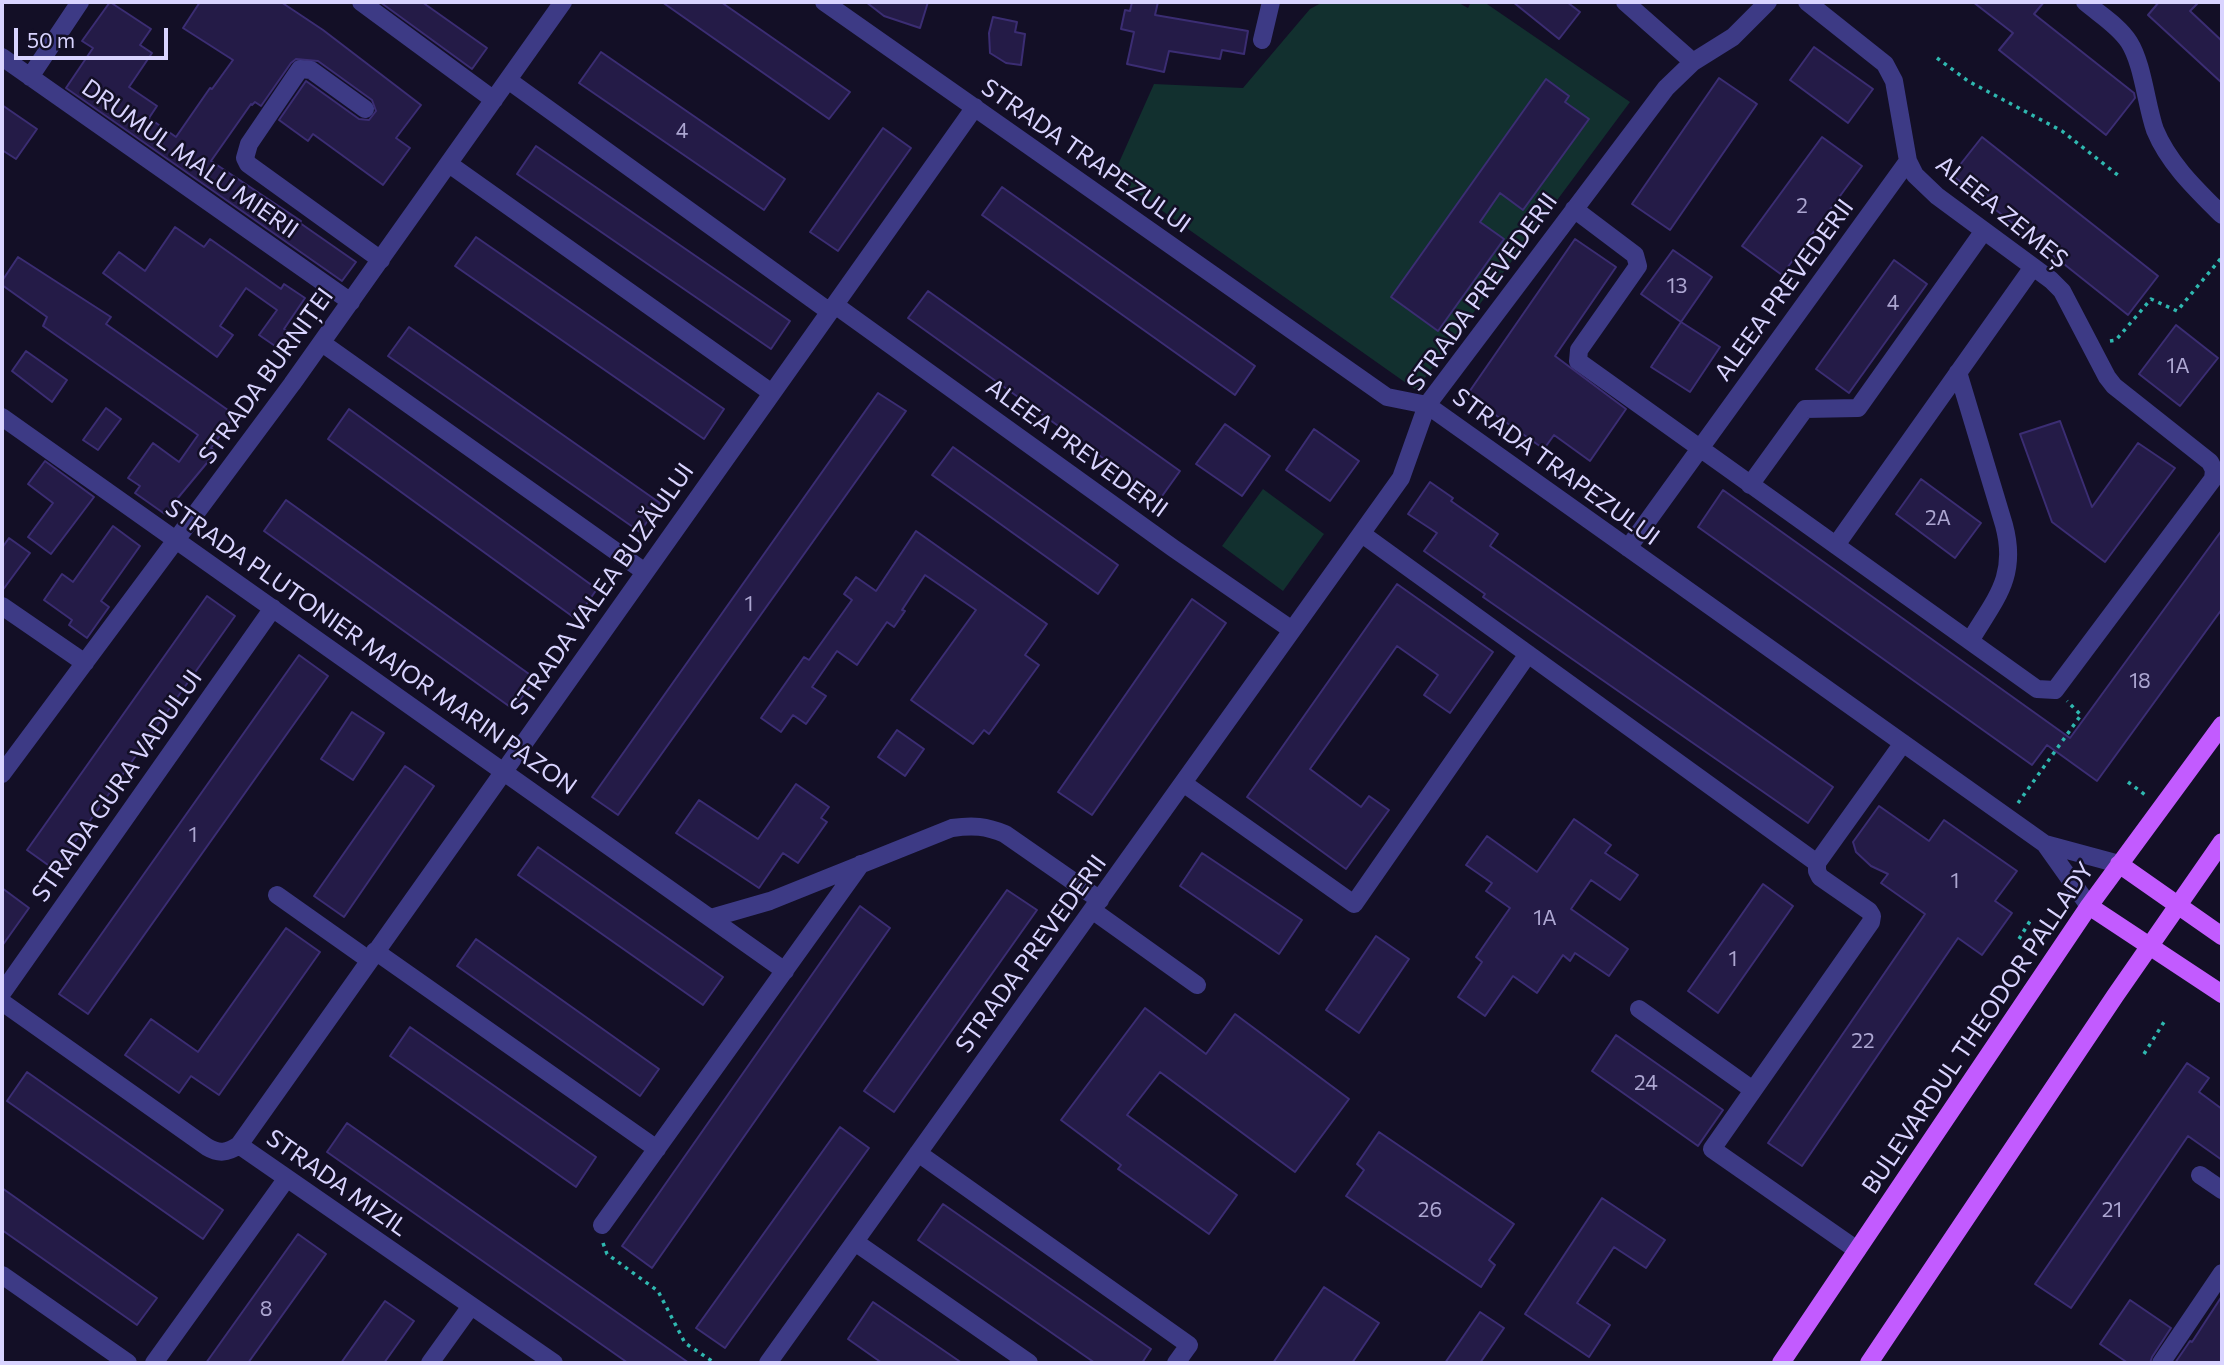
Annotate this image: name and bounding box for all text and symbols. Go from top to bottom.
scale bar [18,14,172,58]
text: 50 m [27,27,75,52]
street label: DRUMUL MALU MIERII [76,73,304,245]
street label: STRADA TRAPEZULUI [976,73,1196,239]
house number: 4 [676,118,688,144]
street label: ALEEA ZEMEȘ [1930,150,2074,274]
street label: STRADA PREVEDERII [1401,187,1563,397]
house number: 2 [1796,193,1808,219]
street label: ALEEA PREVEDERII [1708,194,1860,386]
house number: 13 [1667,273,1687,299]
street label: STRADA BURNIȚEI [193,283,339,469]
house number: 4 [1887,290,1899,316]
house number: 1A [2166,353,2190,379]
street label: ALEEA PREVEDERII [981,372,1173,524]
street label: STRADA TRAPEZULUI [1447,382,1665,552]
street label: STRADA VALEA BUZĂULUI [504,458,700,720]
street label: STRADA PLUTONIER MAJOR MARIN PAZON [160,493,582,801]
house number: 2A [1925,505,1951,531]
house number: 1 [745,591,753,617]
street label: STRADA GURA VADULUI [26,664,208,908]
house number: 18 [2129,668,2151,694]
house number: 1 [189,822,197,848]
street label: STRADA PREVEDERII [950,849,1112,1059]
street label: BULEVARDUL THEODOR PALLADY [1856,857,2100,1199]
house number: 1 [1951,868,1959,894]
house number: 1A [1533,905,1557,931]
house number: 1 [1729,946,1737,972]
house number: 22 [1851,1028,1875,1054]
house number: 24 [1634,1070,1658,1096]
street label: STRADA MIZIL [261,1124,413,1242]
house number: 26 [1418,1197,1442,1223]
house number: 21 [2102,1197,2122,1223]
house number: 8 [260,1296,272,1322]

